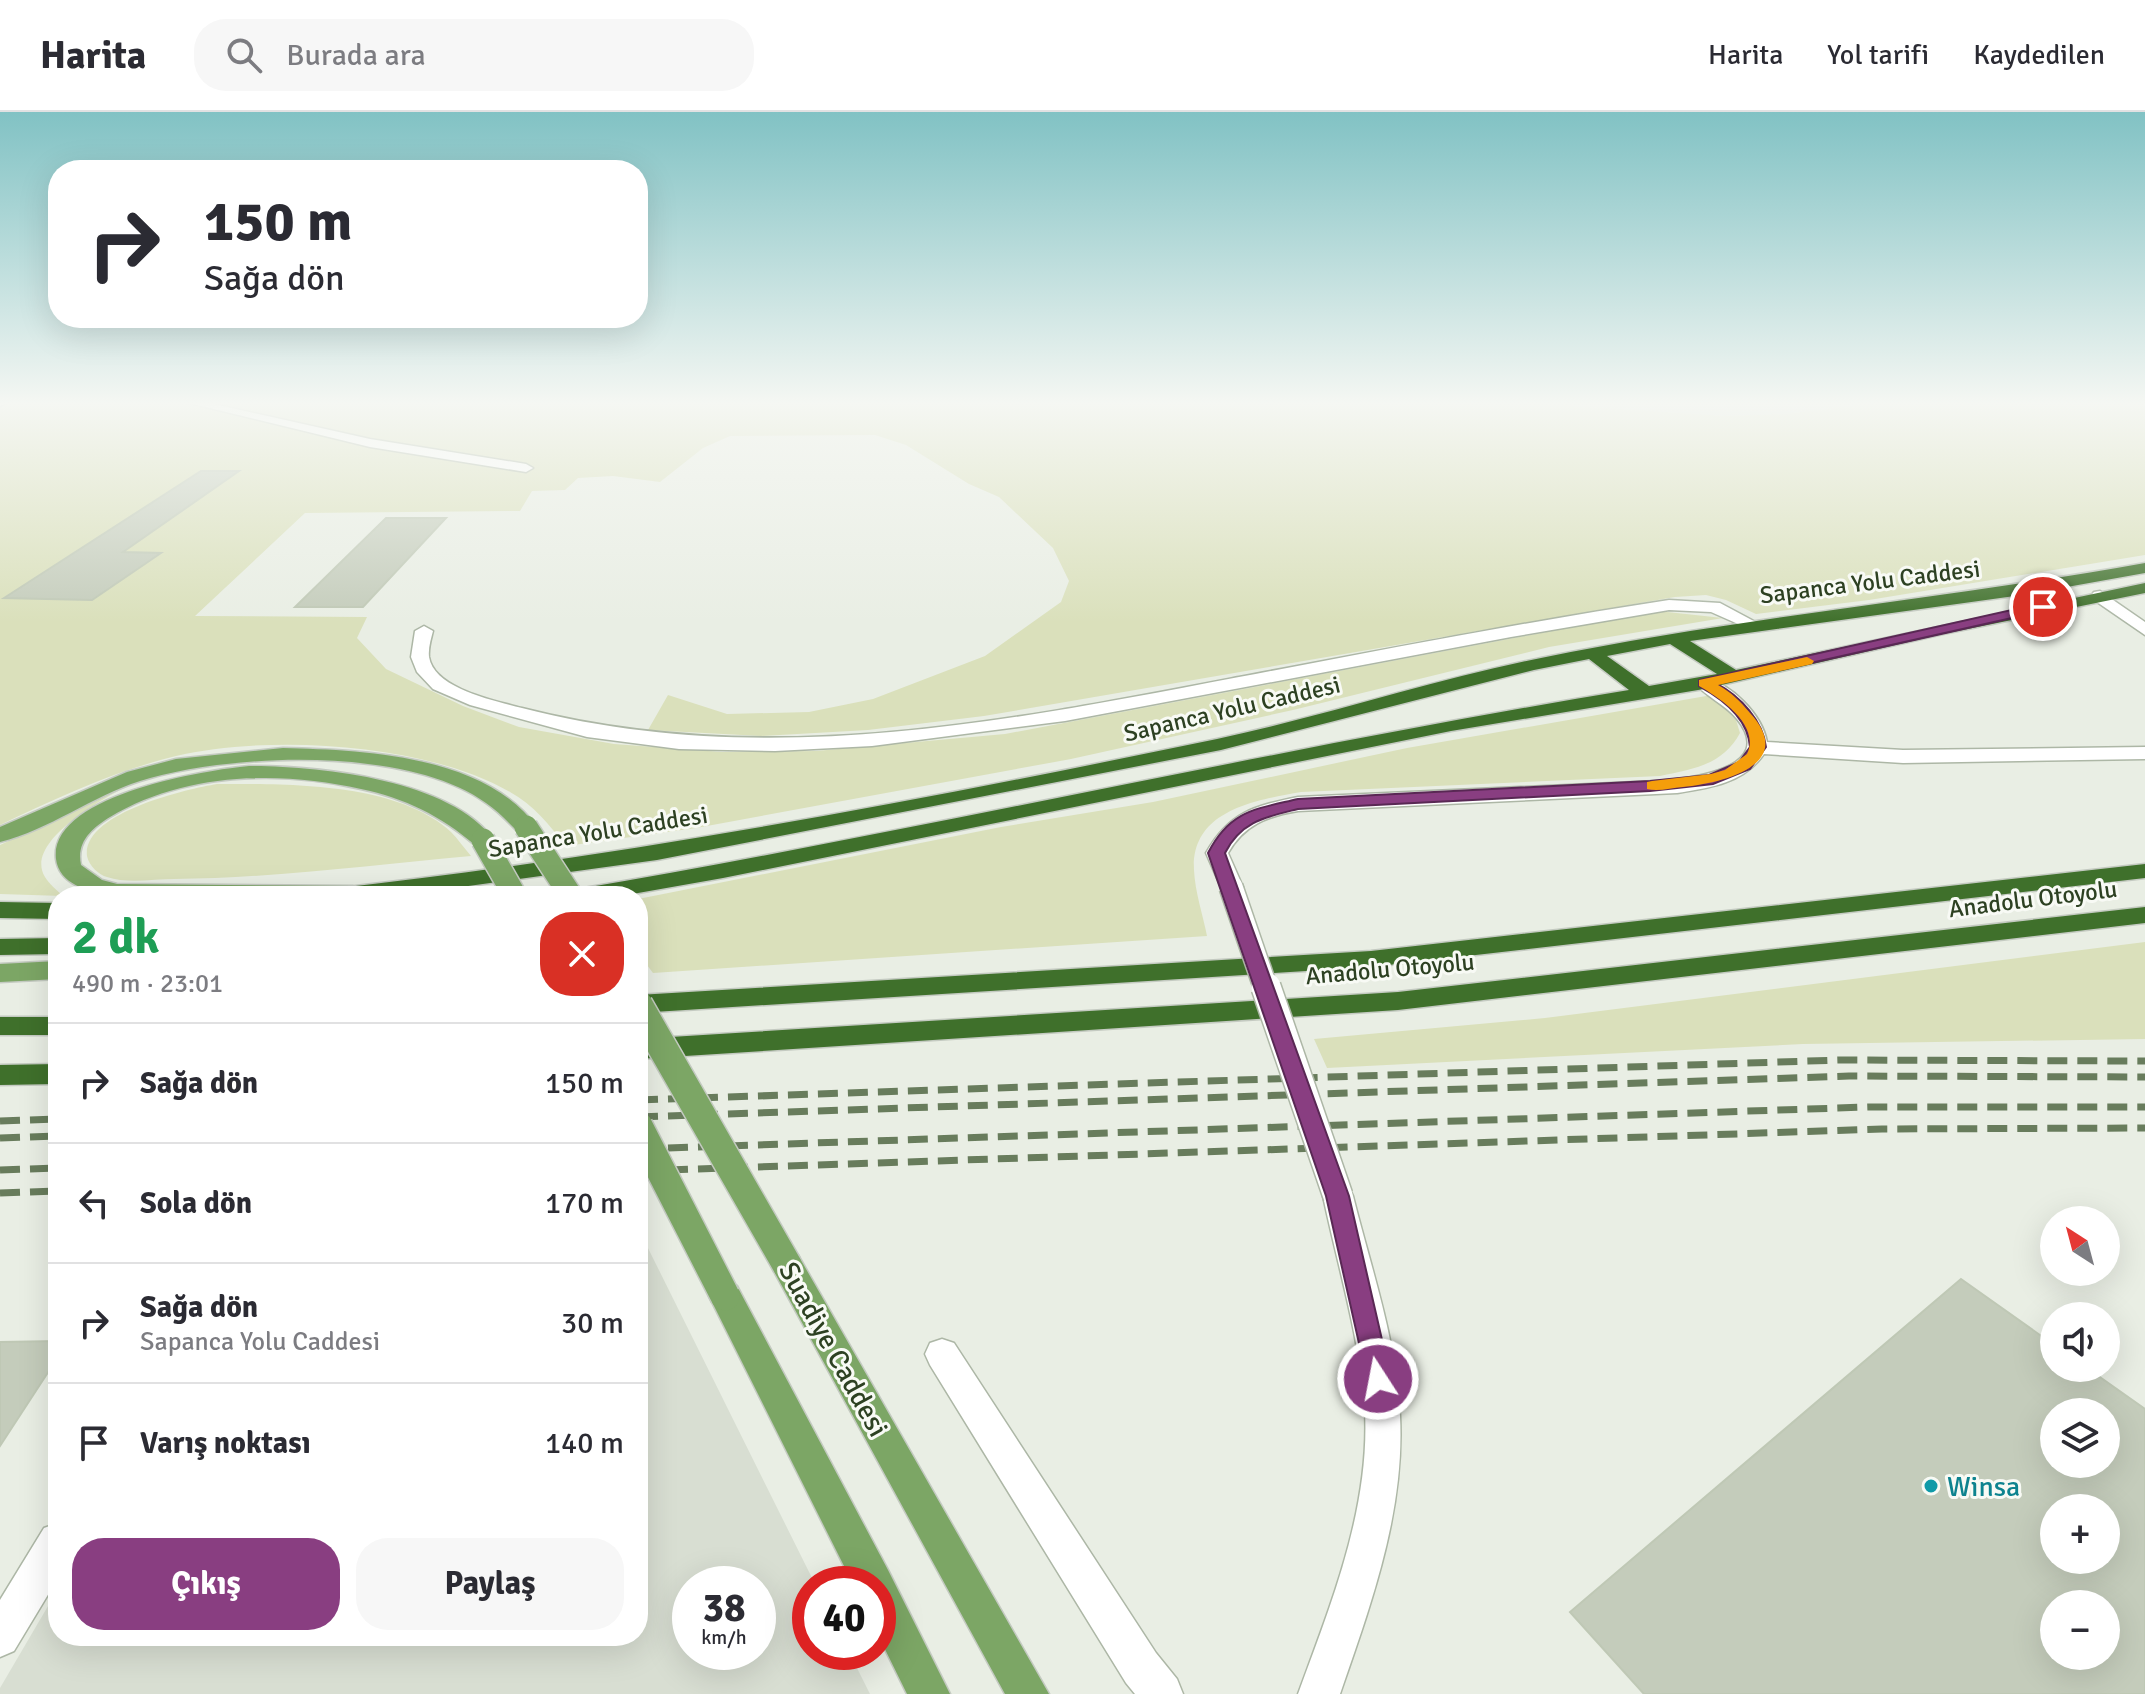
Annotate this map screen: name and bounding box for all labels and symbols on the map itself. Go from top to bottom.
street label: Sapanca Yolu Caddesi [1758,554,1982,610]
pin [2009,573,2077,641]
street label: Sapanca Yolu Caddesi [1121,669,1343,749]
street label: Sapanca Yolu Caddesi [486,800,710,864]
street label: Anadolu Otoyolu [1947,874,2119,924]
street label: Anadolu Otoyolu [1304,947,1476,991]
north arrow [2040,1206,2120,1286]
street label: Suadiye Caddesi [771,1256,895,1443]
position arrow [1336,1337,1420,1421]
place label: Winsa [1947,1470,2020,1504]
marker: Winsa [1922,1477,1940,1495]
speed limit sign: 40 [792,1566,896,1670]

